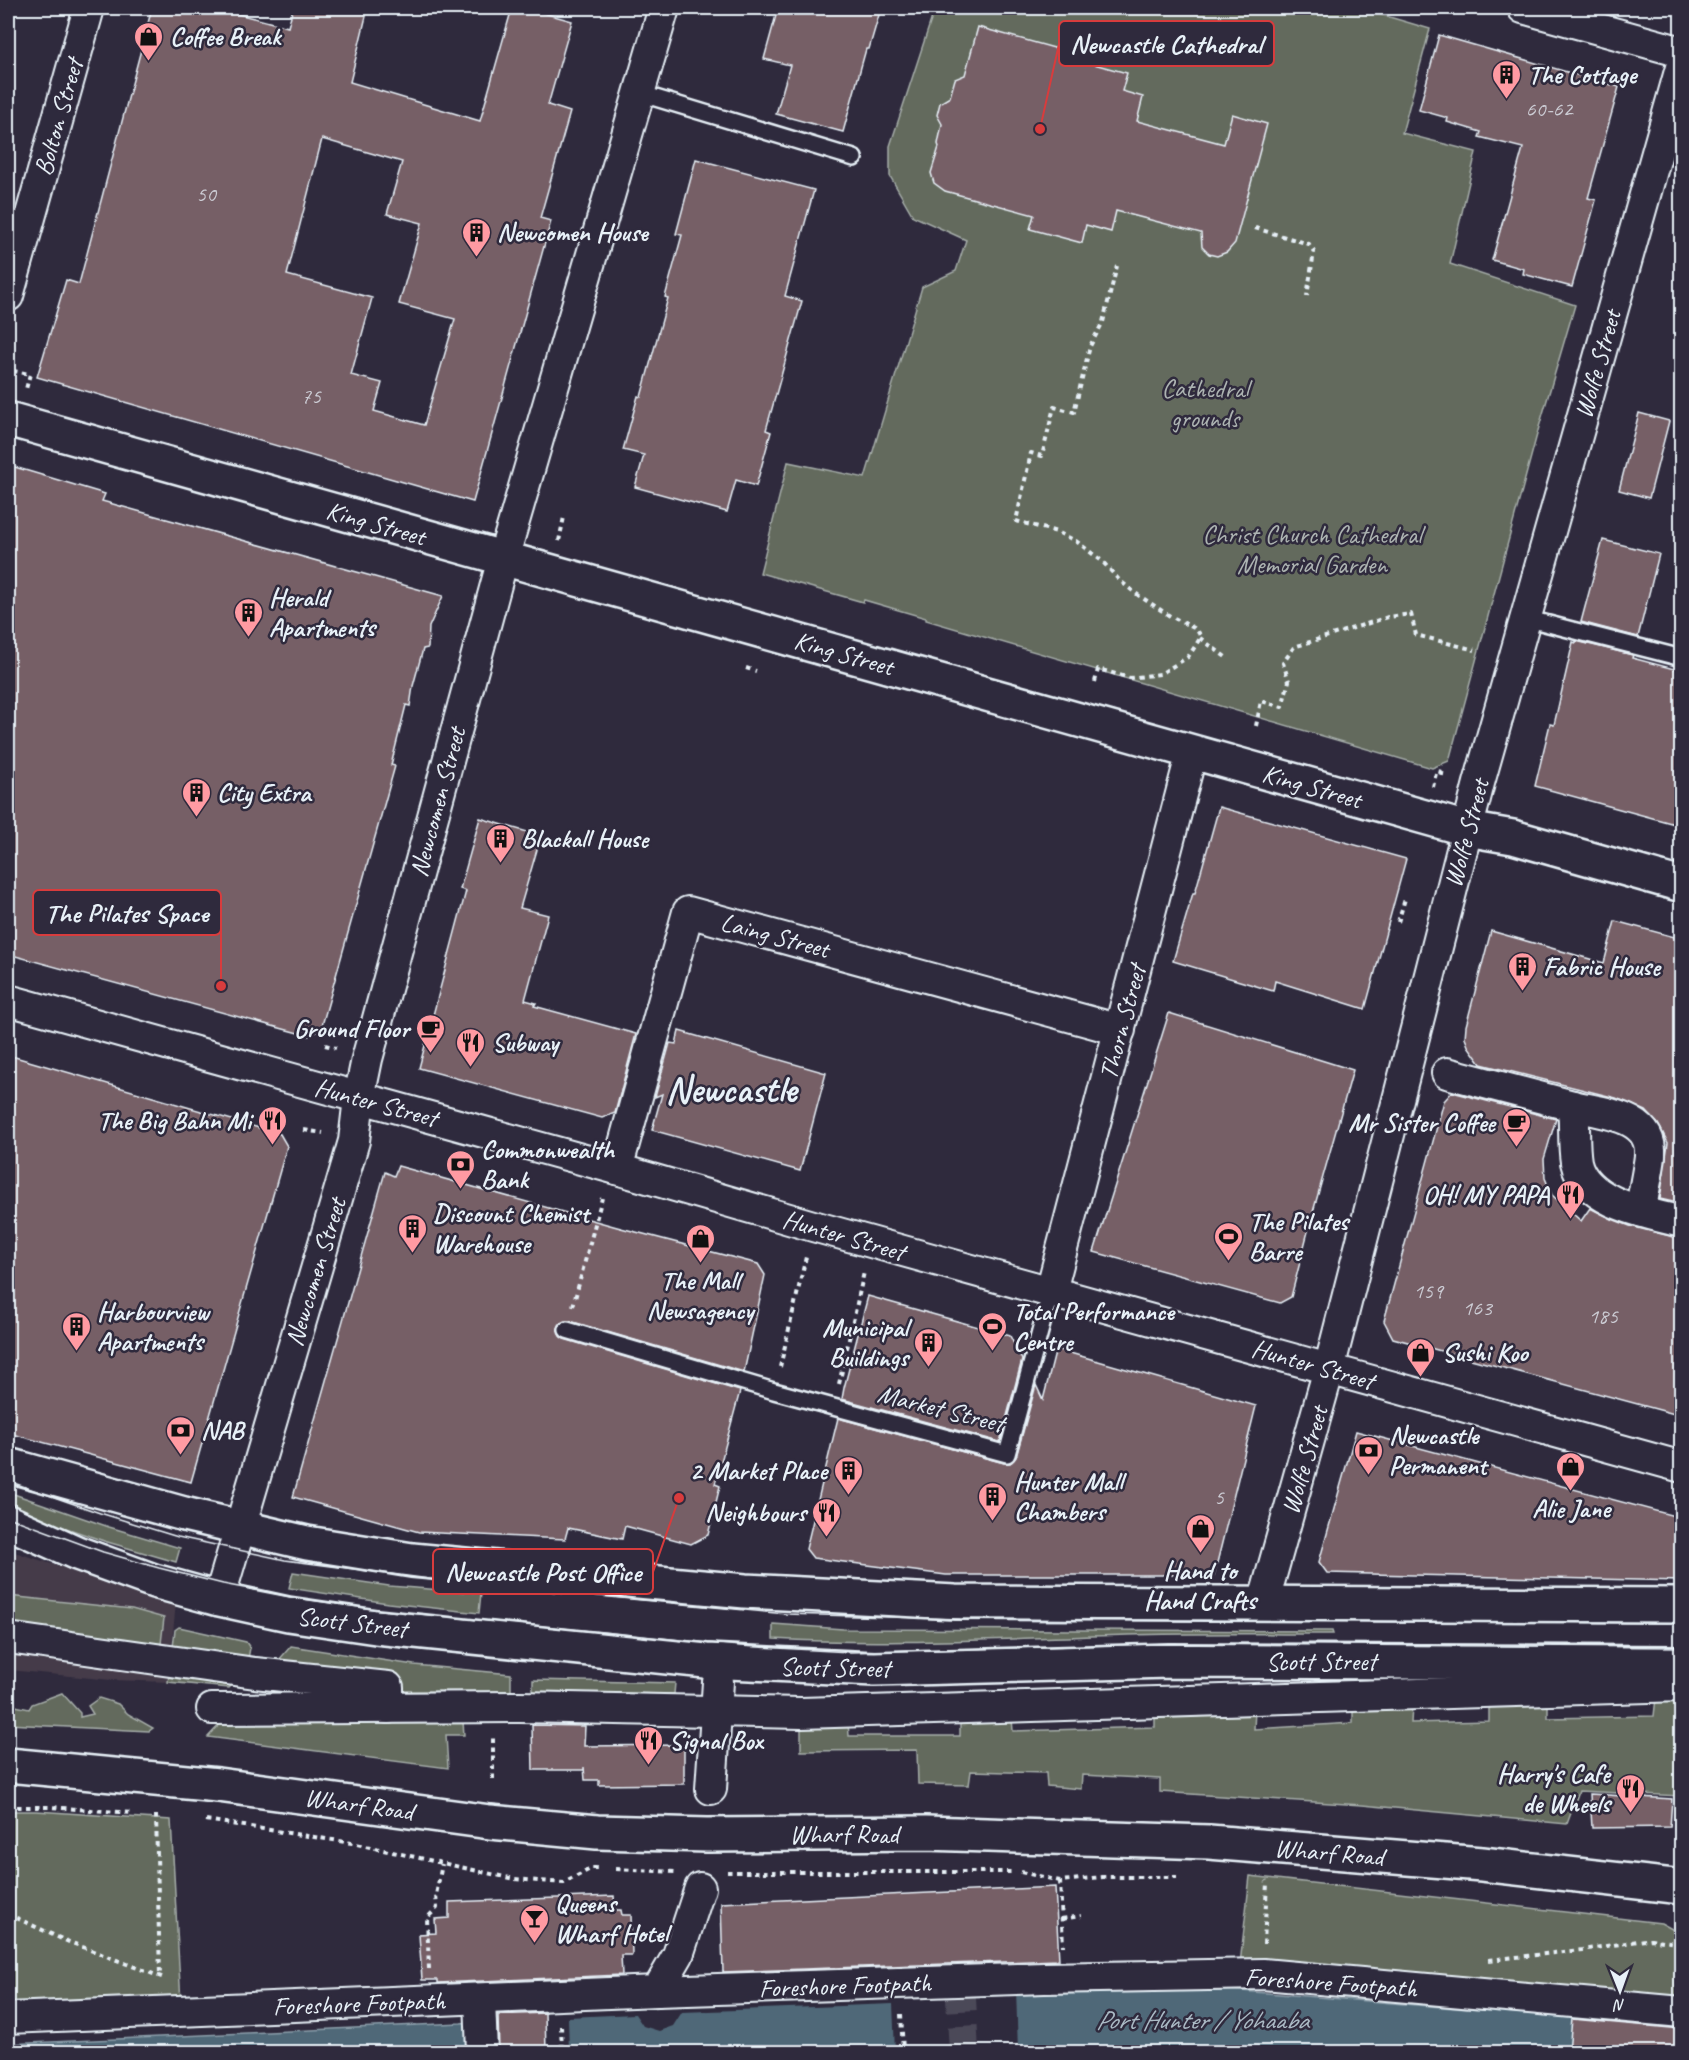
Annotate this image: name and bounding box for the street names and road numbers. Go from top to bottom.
street label: Bolton Street [26,52,92,179]
street label: Wolfe Street [1566,304,1629,422]
street label: King Street [323,494,431,554]
street label: King Street [791,624,899,684]
street label: Newcomen Street [402,722,474,880]
street label: King Street [1259,757,1367,817]
street label: Wolfe Street [1436,773,1497,891]
street label: Laing Street [717,905,835,966]
street label: Thorn Street [1091,958,1154,1083]
street label: Hunter Street [311,1070,444,1136]
street label: Newcomen Street [277,1192,354,1350]
street label: Hunter Street [779,1202,912,1270]
street label: Hunter Street [1248,1331,1381,1399]
street label: Market Street [874,1377,1011,1441]
street label: Wolfe Street [1273,1400,1336,1518]
street label: Scott Street [295,1599,412,1646]
street label: Scott Street [1266,1645,1379,1678]
street label: Scott Street [780,1650,894,1685]
street label: Wharf Road [303,1781,419,1829]
street label: Wharf Road [789,1818,902,1851]
street label: Wharf Road [1273,1831,1389,1874]
street label: Foreshore Footpath [1244,1960,1419,2005]
street label: Foreshore Footpath [758,1966,933,2005]
street label: Foreshore Footpath [272,1984,447,2023]

